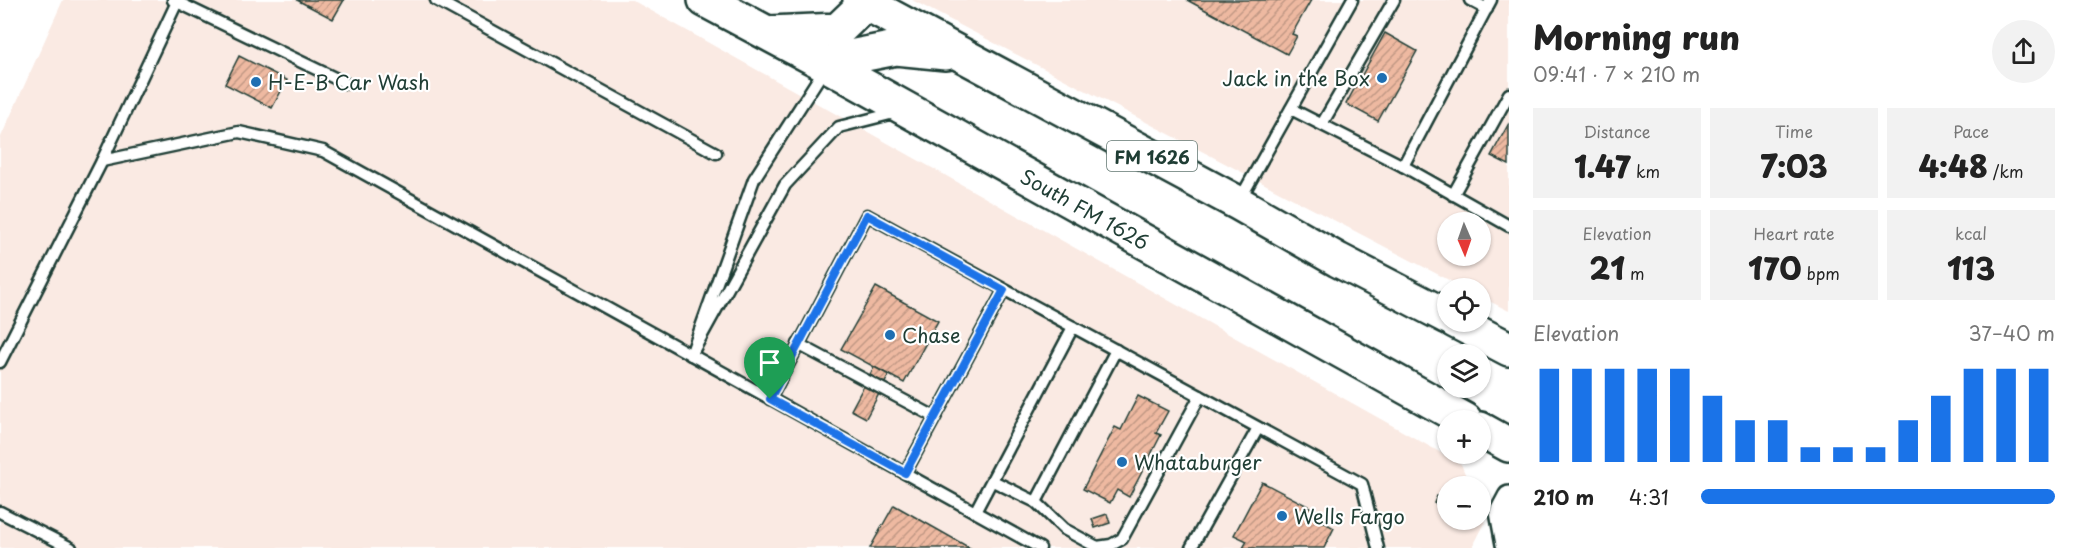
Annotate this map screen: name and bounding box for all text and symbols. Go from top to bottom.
text: Morning run [1533,11,1740,61]
button: share [1992,20,2055,83]
text: 09:41 · 7 × 210 m [1533,59,1700,89]
place label: Jack in the Box [1222,63,1370,93]
place label: H-E-B Car Wash [268,67,430,97]
marker: Jack in the Box [1375,71,1389,85]
marker: H-E-B Car Wash [249,75,263,89]
text: Distance [1583,119,1651,143]
text: Time [1775,119,1813,143]
text: Pace [1953,119,1989,143]
road number: FM 1626 [1107,141,1197,171]
text: 1.47 [1574,143,1631,188]
text: 7:03 [1760,143,1828,188]
text: 4:48 [1918,143,1988,188]
text: km [1631,159,1660,183]
text: /km [1988,159,2024,183]
street label: South FM 1626 [1015,161,1155,257]
north arrow [1437,212,1491,266]
map controls [1437,212,1491,530]
text: Elevation [1582,221,1652,245]
text: Heart rate [1754,221,1834,245]
text: kcal [1955,221,1987,245]
text: 21 [1589,245,1625,290]
text: 170 [1748,245,1802,290]
text: 113 [1947,245,1995,290]
text: m [1625,261,1645,285]
text: bpm [1802,261,1840,285]
button: locate [1437,278,1491,332]
text: Elevation [1533,318,1619,348]
text: 37–40 m [1969,318,2055,348]
place label: Chase [902,320,961,350]
marker: Chase [883,328,897,342]
pin [744,337,795,399]
button: layers [1437,344,1491,398]
icon: arrive [753,346,786,379]
button: + [1437,410,1491,464]
place label: Whataburger [1134,447,1262,477]
marker: Whataburger [1115,455,1129,469]
button: − [1437,476,1491,530]
text: 210 m [1533,482,1594,512]
text: 4:31 [1629,482,1669,512]
place label: Wells Fargo [1294,501,1405,531]
marker: Wells Fargo [1275,509,1289,523]

